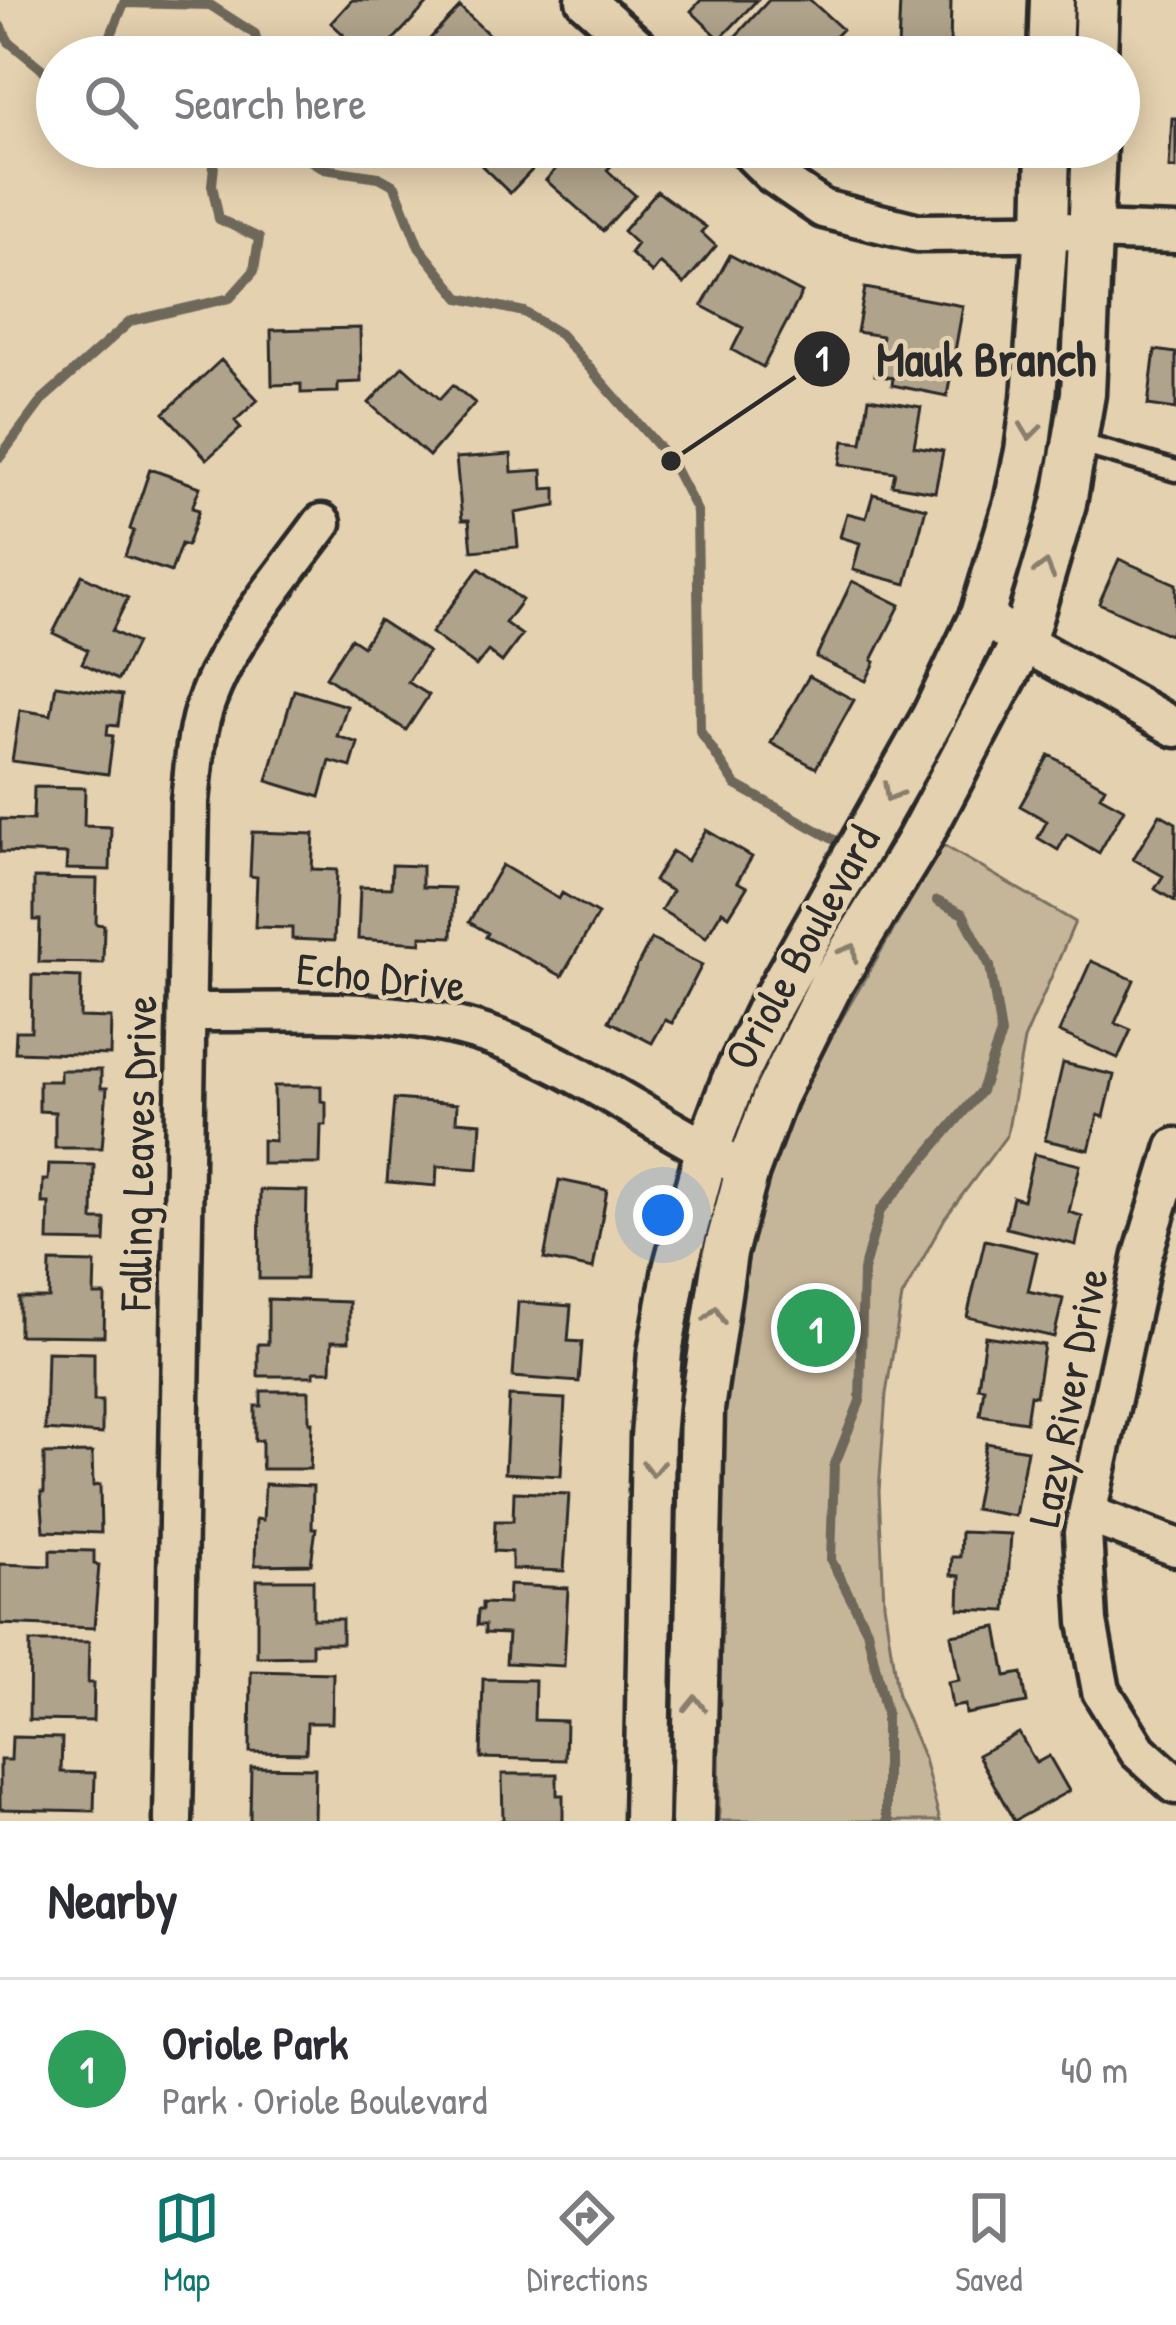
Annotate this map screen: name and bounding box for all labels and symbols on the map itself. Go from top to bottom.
callout: Mauk Branch [792,317,1119,401]
text: Mauk Branch [876,326,1096,391]
text: 1 [815,333,829,382]
one-way arrow [1018,421,1044,441]
one-way arrow [1031,559,1056,580]
one-way arrow [882,780,905,802]
street label: Oriole Boulevard [709,814,893,1080]
street label: Echo Drive [294,937,469,1015]
one-way arrow [836,943,858,965]
street label: Falling Leaves Drive [104,995,170,1312]
your location [633,1185,693,1245]
street label: Lazy River Drive [1012,1263,1122,1531]
pin: 1 [777,1283,855,1373]
one-way arrow [701,1305,727,1325]
one-way arrow [640,1459,666,1478]
one-way arrow [682,1694,708,1713]

